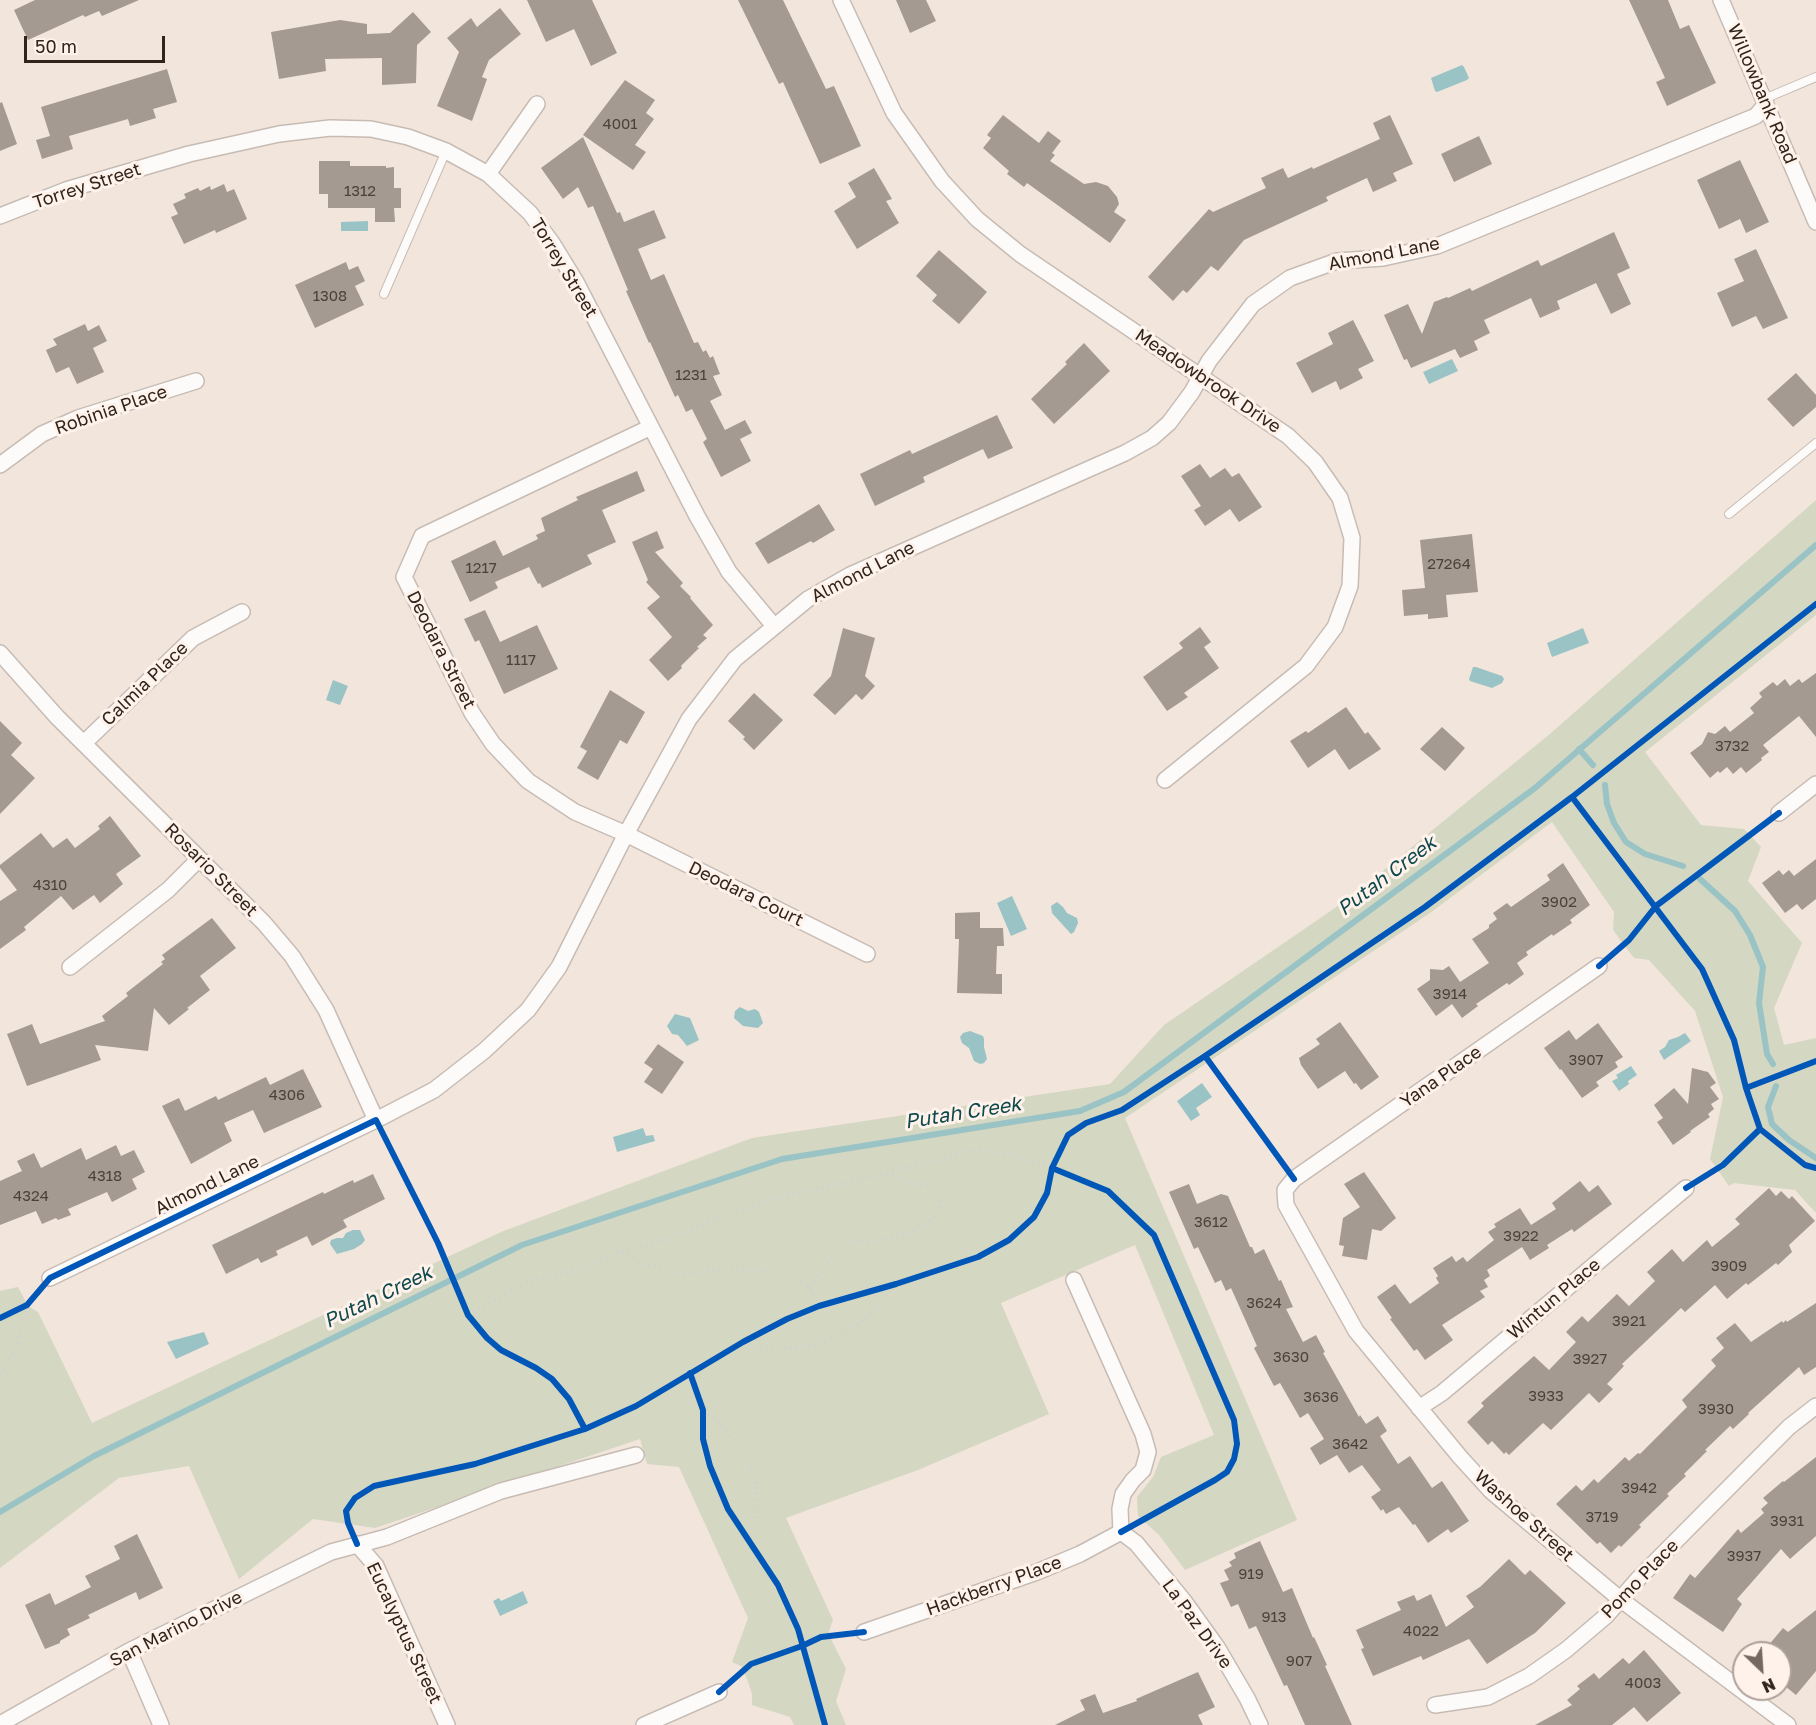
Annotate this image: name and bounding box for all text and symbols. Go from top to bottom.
street label: Willowbank Road [1723,21,1801,167]
scale bar [27,24,168,62]
text: 50 m [35,35,77,57]
house number: 4001 [602,115,638,133]
street label: Torrey Street [30,158,144,214]
house number: 1312 [344,182,376,200]
street label: Torrey Street [526,214,602,322]
street label: Almond Lane [1327,233,1441,275]
house number: 1308 [313,287,347,305]
street label: Meadowbrook Drive [1131,324,1285,438]
house number: 1231 [675,366,707,384]
street label: Robinia Place [52,381,170,439]
street label: Almond Lane [808,537,918,607]
house number: 27264 [1427,555,1471,573]
house number: 1217 [465,559,497,577]
street label: Deodara Street [402,587,480,713]
street label: Calmia Place [97,637,193,731]
house number: 1117 [506,651,536,669]
house number: 3732 [1715,737,1749,755]
street label: Rosario Street [160,819,262,921]
water label: Putah Creek [1333,831,1441,921]
street label: Deodara Court [685,857,807,931]
house number: 4310 [33,876,67,894]
house number: 3902 [1541,893,1577,911]
house number: 3914 [1433,985,1467,1003]
street label: Yana Place [1396,1041,1486,1113]
house number: 3907 [1568,1051,1604,1069]
house number: 4306 [269,1086,305,1104]
water label: Putah Creek [903,1092,1023,1134]
street label: Almond Lane [152,1151,262,1219]
house number: 4318 [88,1167,122,1185]
house number: 4324 [13,1187,49,1205]
house number: 3612 [1194,1213,1228,1231]
house number: 3922 [1503,1227,1539,1245]
street label: Wintun Place [1503,1254,1605,1344]
house number: 3909 [1711,1257,1747,1275]
water label: Putah Creek [320,1260,436,1334]
house number: 3624 [1246,1294,1282,1312]
house number: 3921 [1612,1312,1646,1330]
house number: 3630 [1273,1348,1309,1366]
house number: 3927 [1573,1350,1607,1368]
house number: 3933 [1528,1387,1564,1405]
house number: 3636 [1303,1388,1339,1406]
house number: 3930 [1698,1400,1734,1418]
house number: 3642 [1332,1435,1368,1453]
street label: Washoe Street [1470,1466,1578,1566]
house number: 3942 [1621,1479,1657,1497]
house number: 3719 [1585,1508,1619,1526]
house number: 3931 [1770,1512,1804,1530]
street label: Pomo Place [1597,1535,1683,1623]
house number: 3937 [1727,1547,1761,1565]
street label: Hackberry Place [923,1551,1065,1621]
street label: Eucalyptus Street [362,1559,446,1707]
house number: 919 [1238,1565,1264,1583]
street label: La Paz Drive [1157,1575,1237,1673]
street label: San Marino Drive [106,1586,246,1672]
house number: 913 [1261,1608,1287,1626]
house number: 4022 [1403,1622,1439,1640]
north arrow [1732,1641,1792,1701]
house number: 907 [1286,1652,1312,1670]
house number: 4003 [1625,1674,1661,1692]
text: N [1759,1674,1779,1697]

